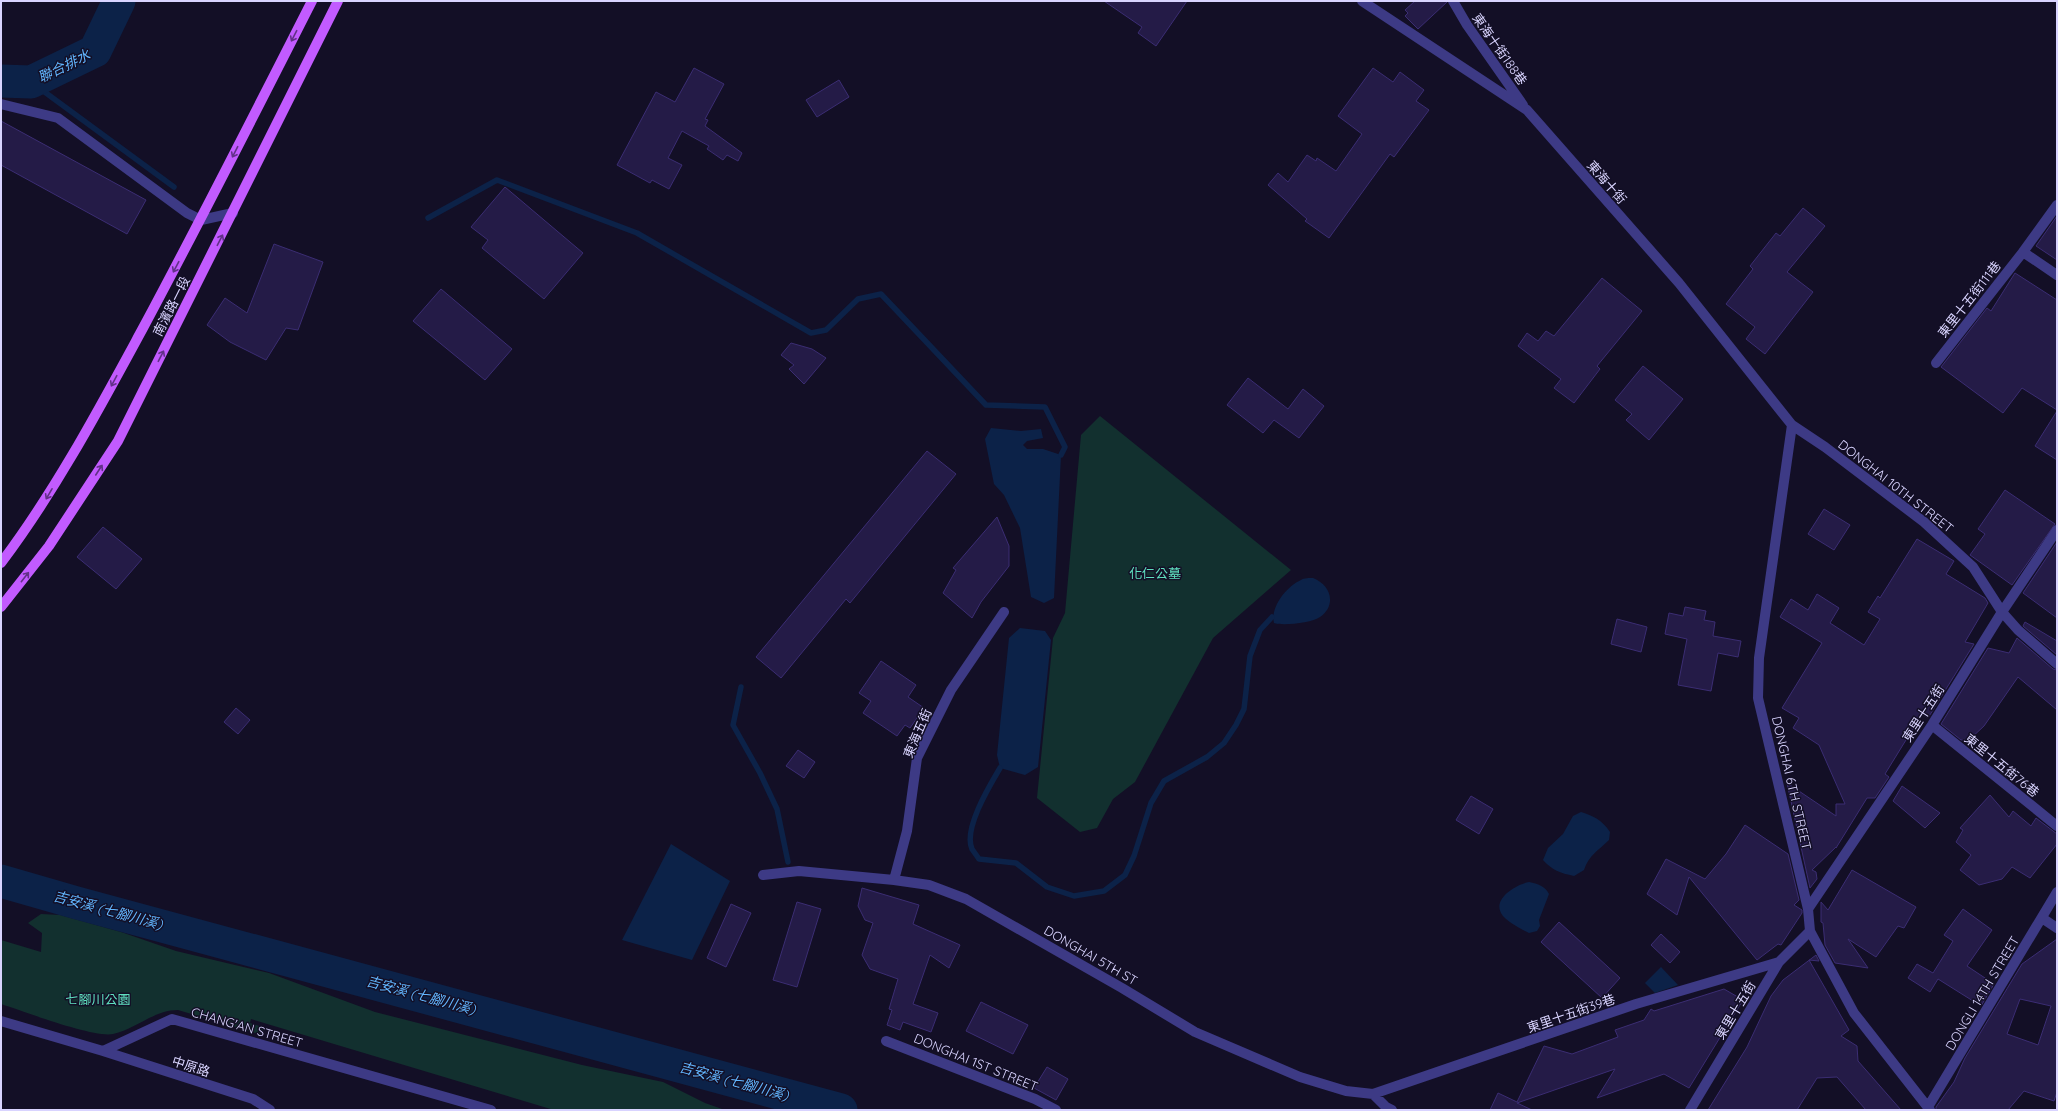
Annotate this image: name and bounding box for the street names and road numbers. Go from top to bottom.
street label: 東海十街188巷 [1469,10,1531,88]
street label: 東海十街 [1584,157,1630,207]
street label: 東里十五街111巷 [1934,258,2004,340]
street label: 南濱路一段 [149,273,193,339]
street label: DONGHAI 10TH STREET [1835,436,1957,536]
street label: 東里十五街 [1899,681,1947,745]
street label: 東海五街 [899,706,935,760]
street label: DONGHAI 6TH STREET [1769,715,1815,851]
street label: 東里十五街76巷 [1961,730,2043,800]
street label: DONGHAI 5TH ST [1041,922,1141,988]
street label: DONGLI 14TH STREET [1942,933,2022,1053]
street label: 東里十五街 [1711,978,1759,1042]
street label: 東里十五街39巷 [1525,990,1617,1036]
street label: CHANG'AN STREET [189,1003,305,1051]
street label: DONGHAI 1ST STREET [912,1030,1040,1094]
street label: 中原路 [170,1052,212,1080]

